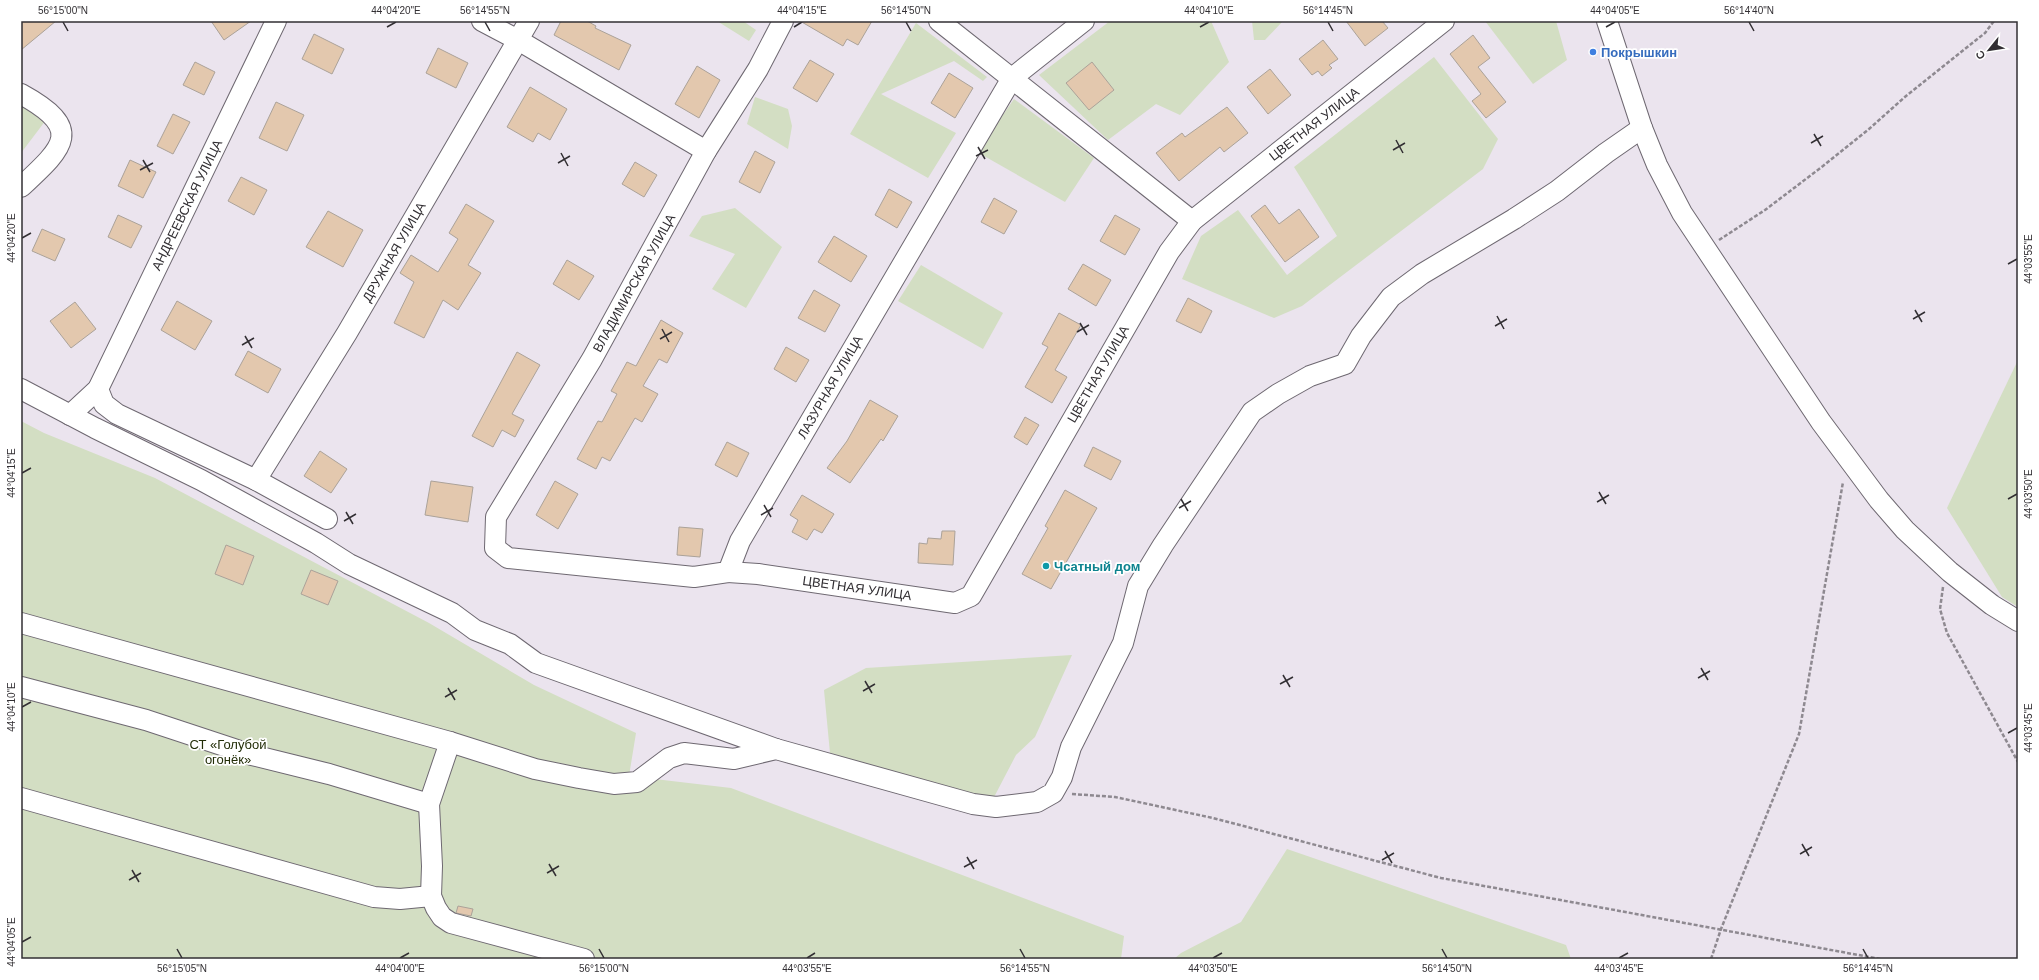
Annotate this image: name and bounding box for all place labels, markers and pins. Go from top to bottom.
place label: Покрышкин [1601,45,1677,60]
marker: Покрышкин [1588,47,1598,57]
place label: Чсатный дом [1054,559,1140,574]
marker: Чсатный дом [1041,561,1051,571]

